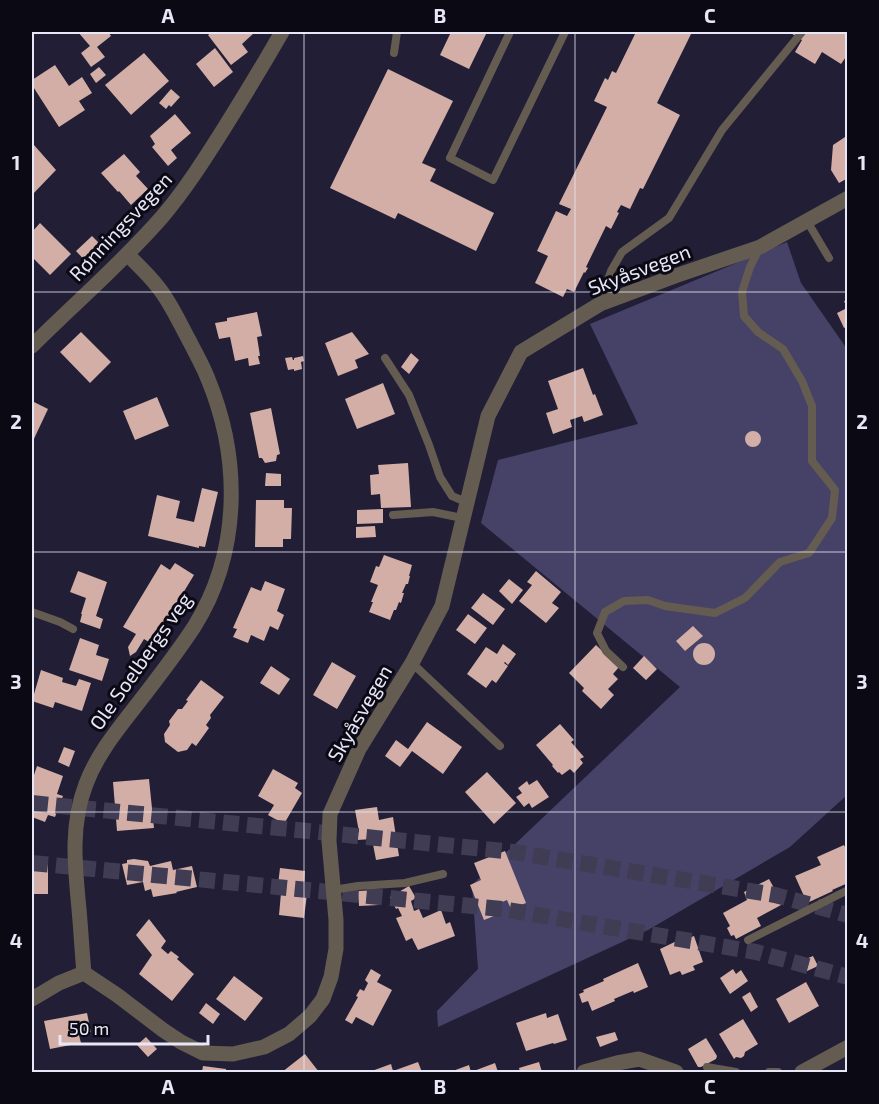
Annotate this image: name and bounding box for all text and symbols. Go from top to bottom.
text: A [161,3,175,27]
text: B [434,3,446,27]
text: C [704,3,716,27]
text: 1 [12,150,20,174]
text: 1 [858,150,866,174]
street label: Rønningsvegen [64,167,176,285]
street label: Skyåsvegen [584,239,694,299]
text: 2 [10,409,22,433]
text: 2 [856,409,868,433]
street label: Ole Soelbergs veg [84,588,196,734]
street label: Skyåsvegen [322,660,396,766]
text: 3 [10,669,22,693]
text: 3 [856,669,868,693]
text: 4 [10,928,23,952]
text: 4 [856,928,869,952]
scale bar [60,1008,208,1046]
text: 50 m [69,1017,109,1039]
text: A [161,1074,175,1098]
text: B [434,1074,446,1098]
text: C [704,1074,716,1098]

